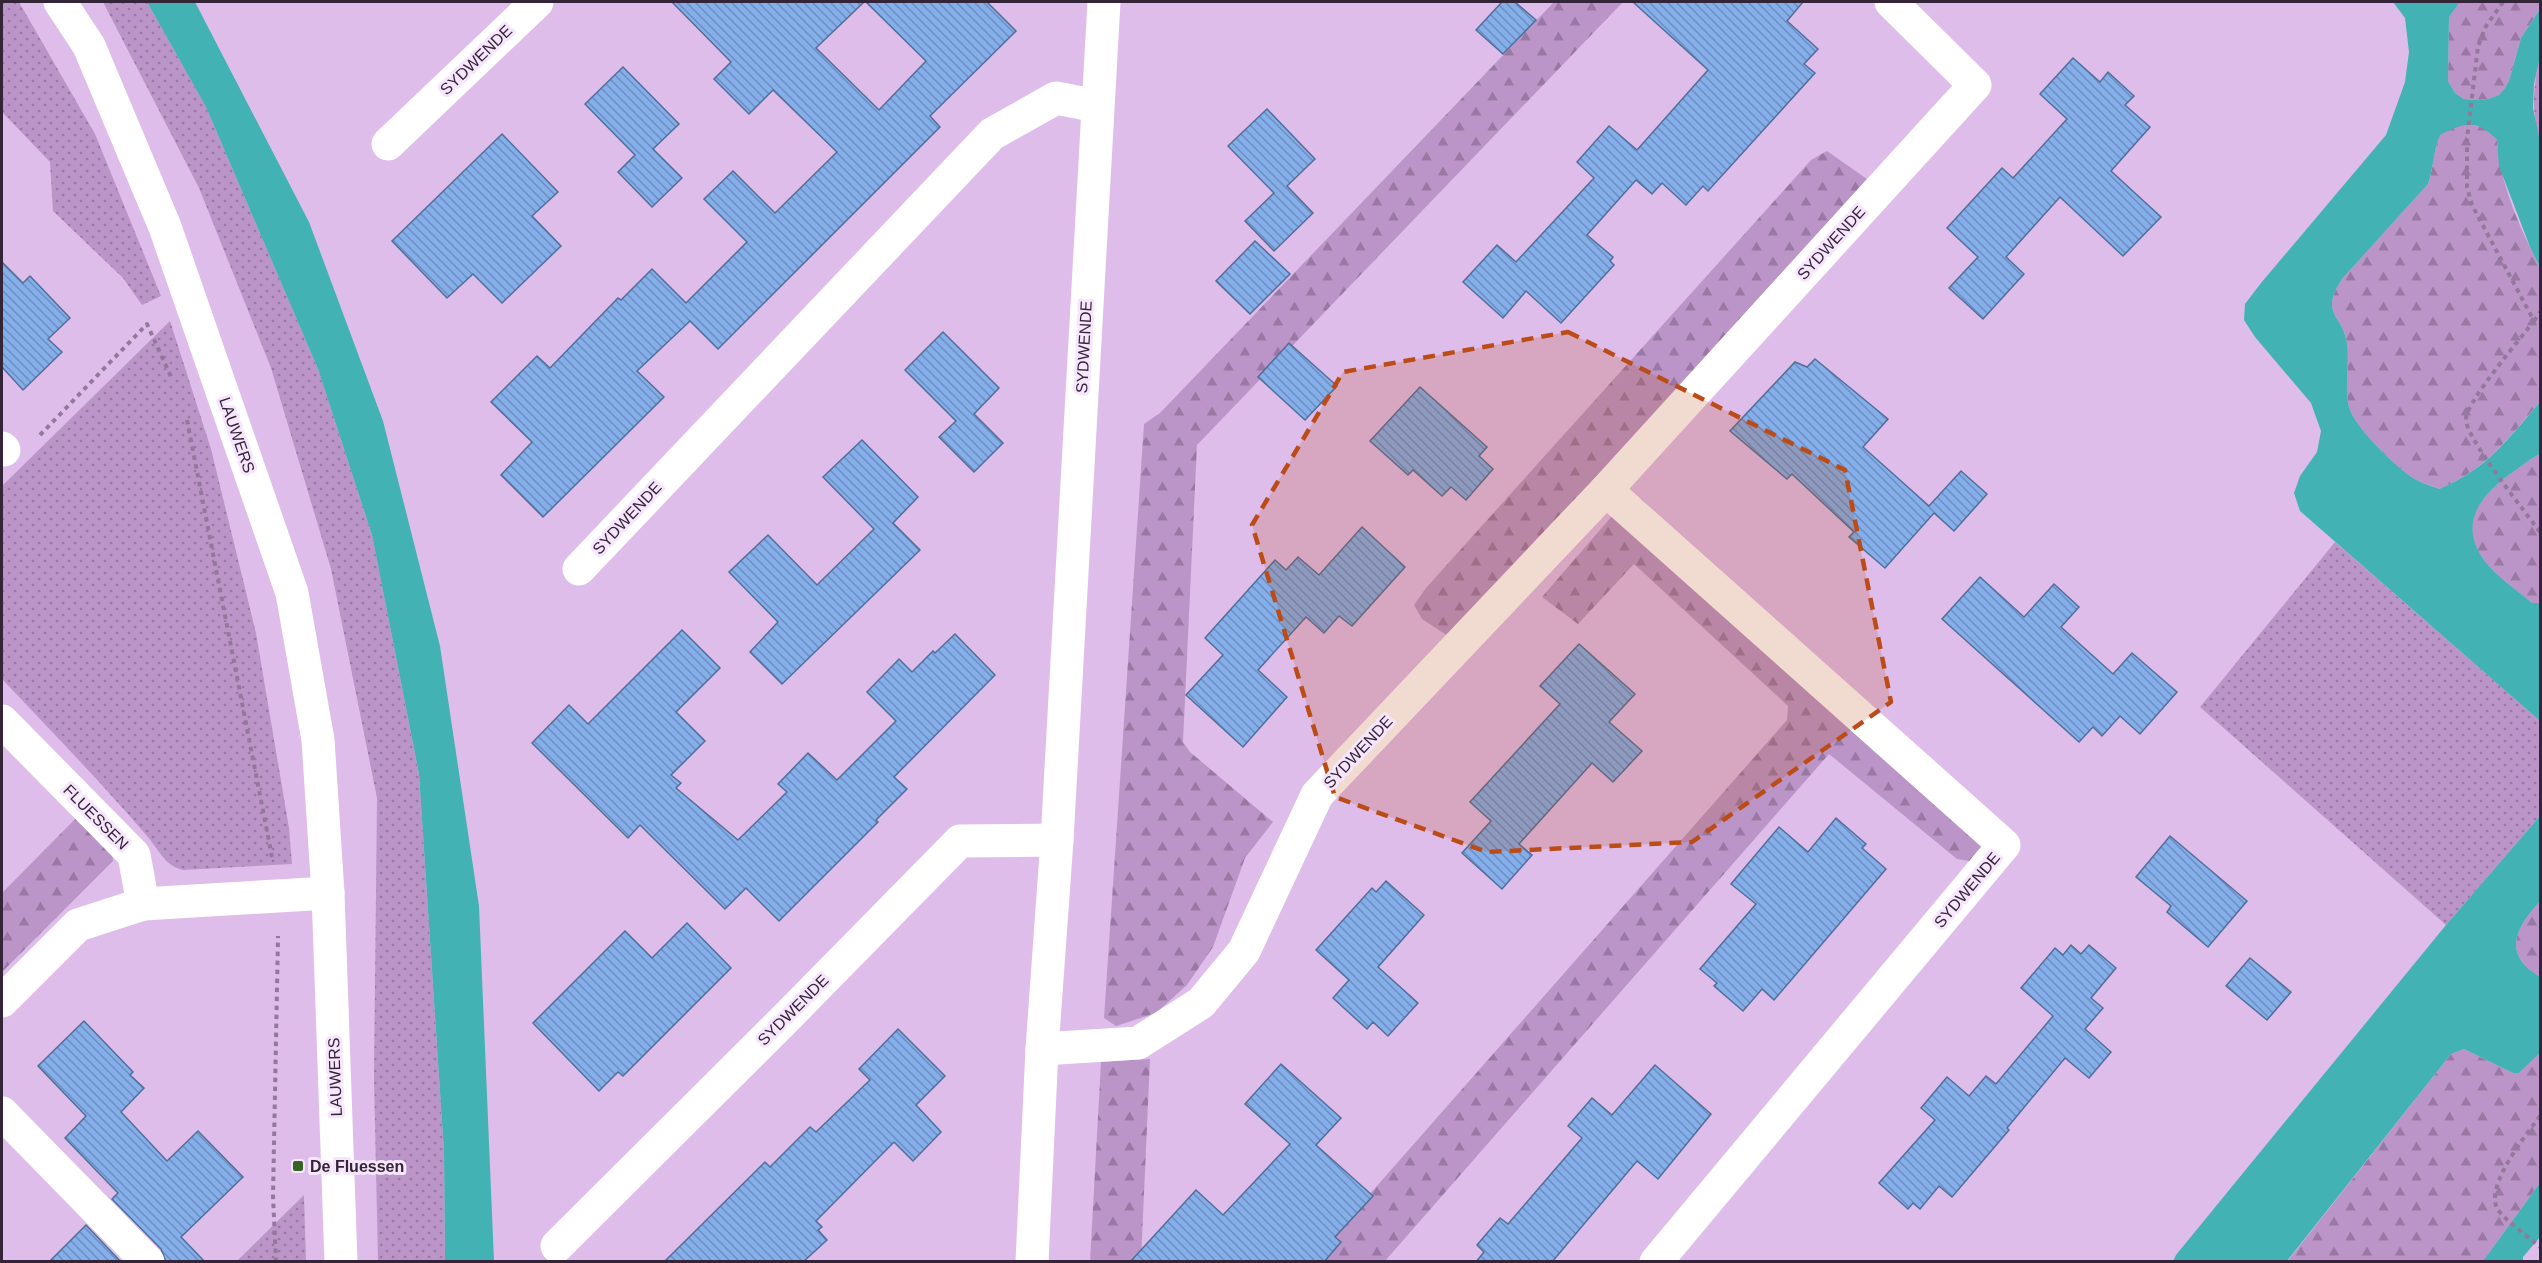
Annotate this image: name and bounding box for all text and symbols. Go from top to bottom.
street label: SYDWENDE [437,22,515,98]
street label: SYDWENDE [1794,203,1868,283]
street label: SYDWENDE [1073,300,1095,394]
street label: LAUWERS [216,395,258,475]
street label: SYDWENDE [589,478,665,558]
street label: SYDWENDE [1320,712,1396,792]
street label: FLUESSEN [60,781,132,853]
street label: SYDWENDE [1931,849,2003,931]
street label: SYDWENDE [754,971,832,1049]
street label: LAUWERS [325,1037,345,1117]
place label: De Fluessen [310,1158,404,1175]
marker: De Fluessen [291,1159,305,1173]

